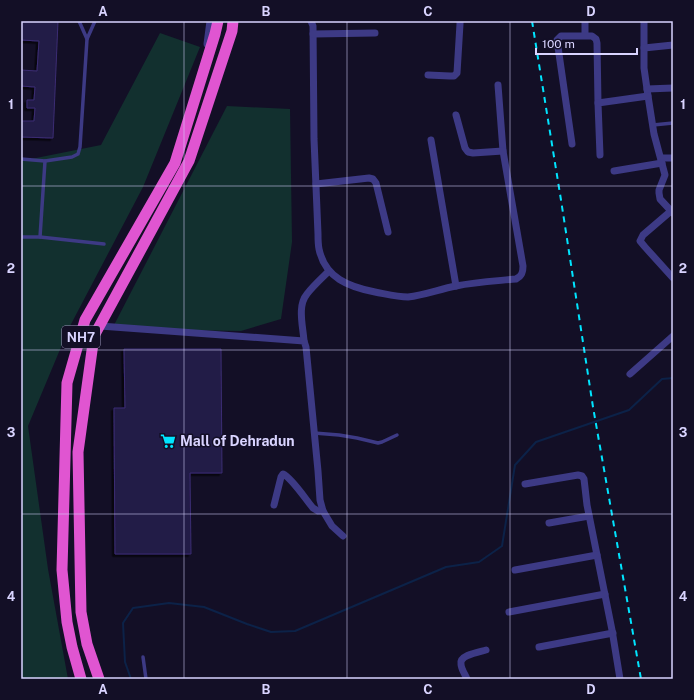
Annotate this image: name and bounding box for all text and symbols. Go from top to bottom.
text: A [98,4,108,19]
text: B [262,4,271,19]
text: C [423,4,433,19]
text: D [586,4,596,19]
scale bar [536,30,637,56]
text: 100 m [542,37,575,51]
text: 1 [8,97,14,112]
text: 1 [680,97,686,112]
text: 2 [7,261,15,276]
text: 2 [679,261,687,276]
road number: NH7 [62,326,100,348]
text: 3 [7,425,16,440]
text: 3 [679,425,688,440]
supermarket icon: Mall of Dehradun [159,432,177,450]
place label: Mall of Dehradun [180,433,295,449]
text: 4 [7,589,16,604]
text: 4 [679,589,688,604]
text: A [98,682,108,697]
text: B [262,682,271,697]
text: C [423,682,433,697]
text: D [586,682,596,697]

